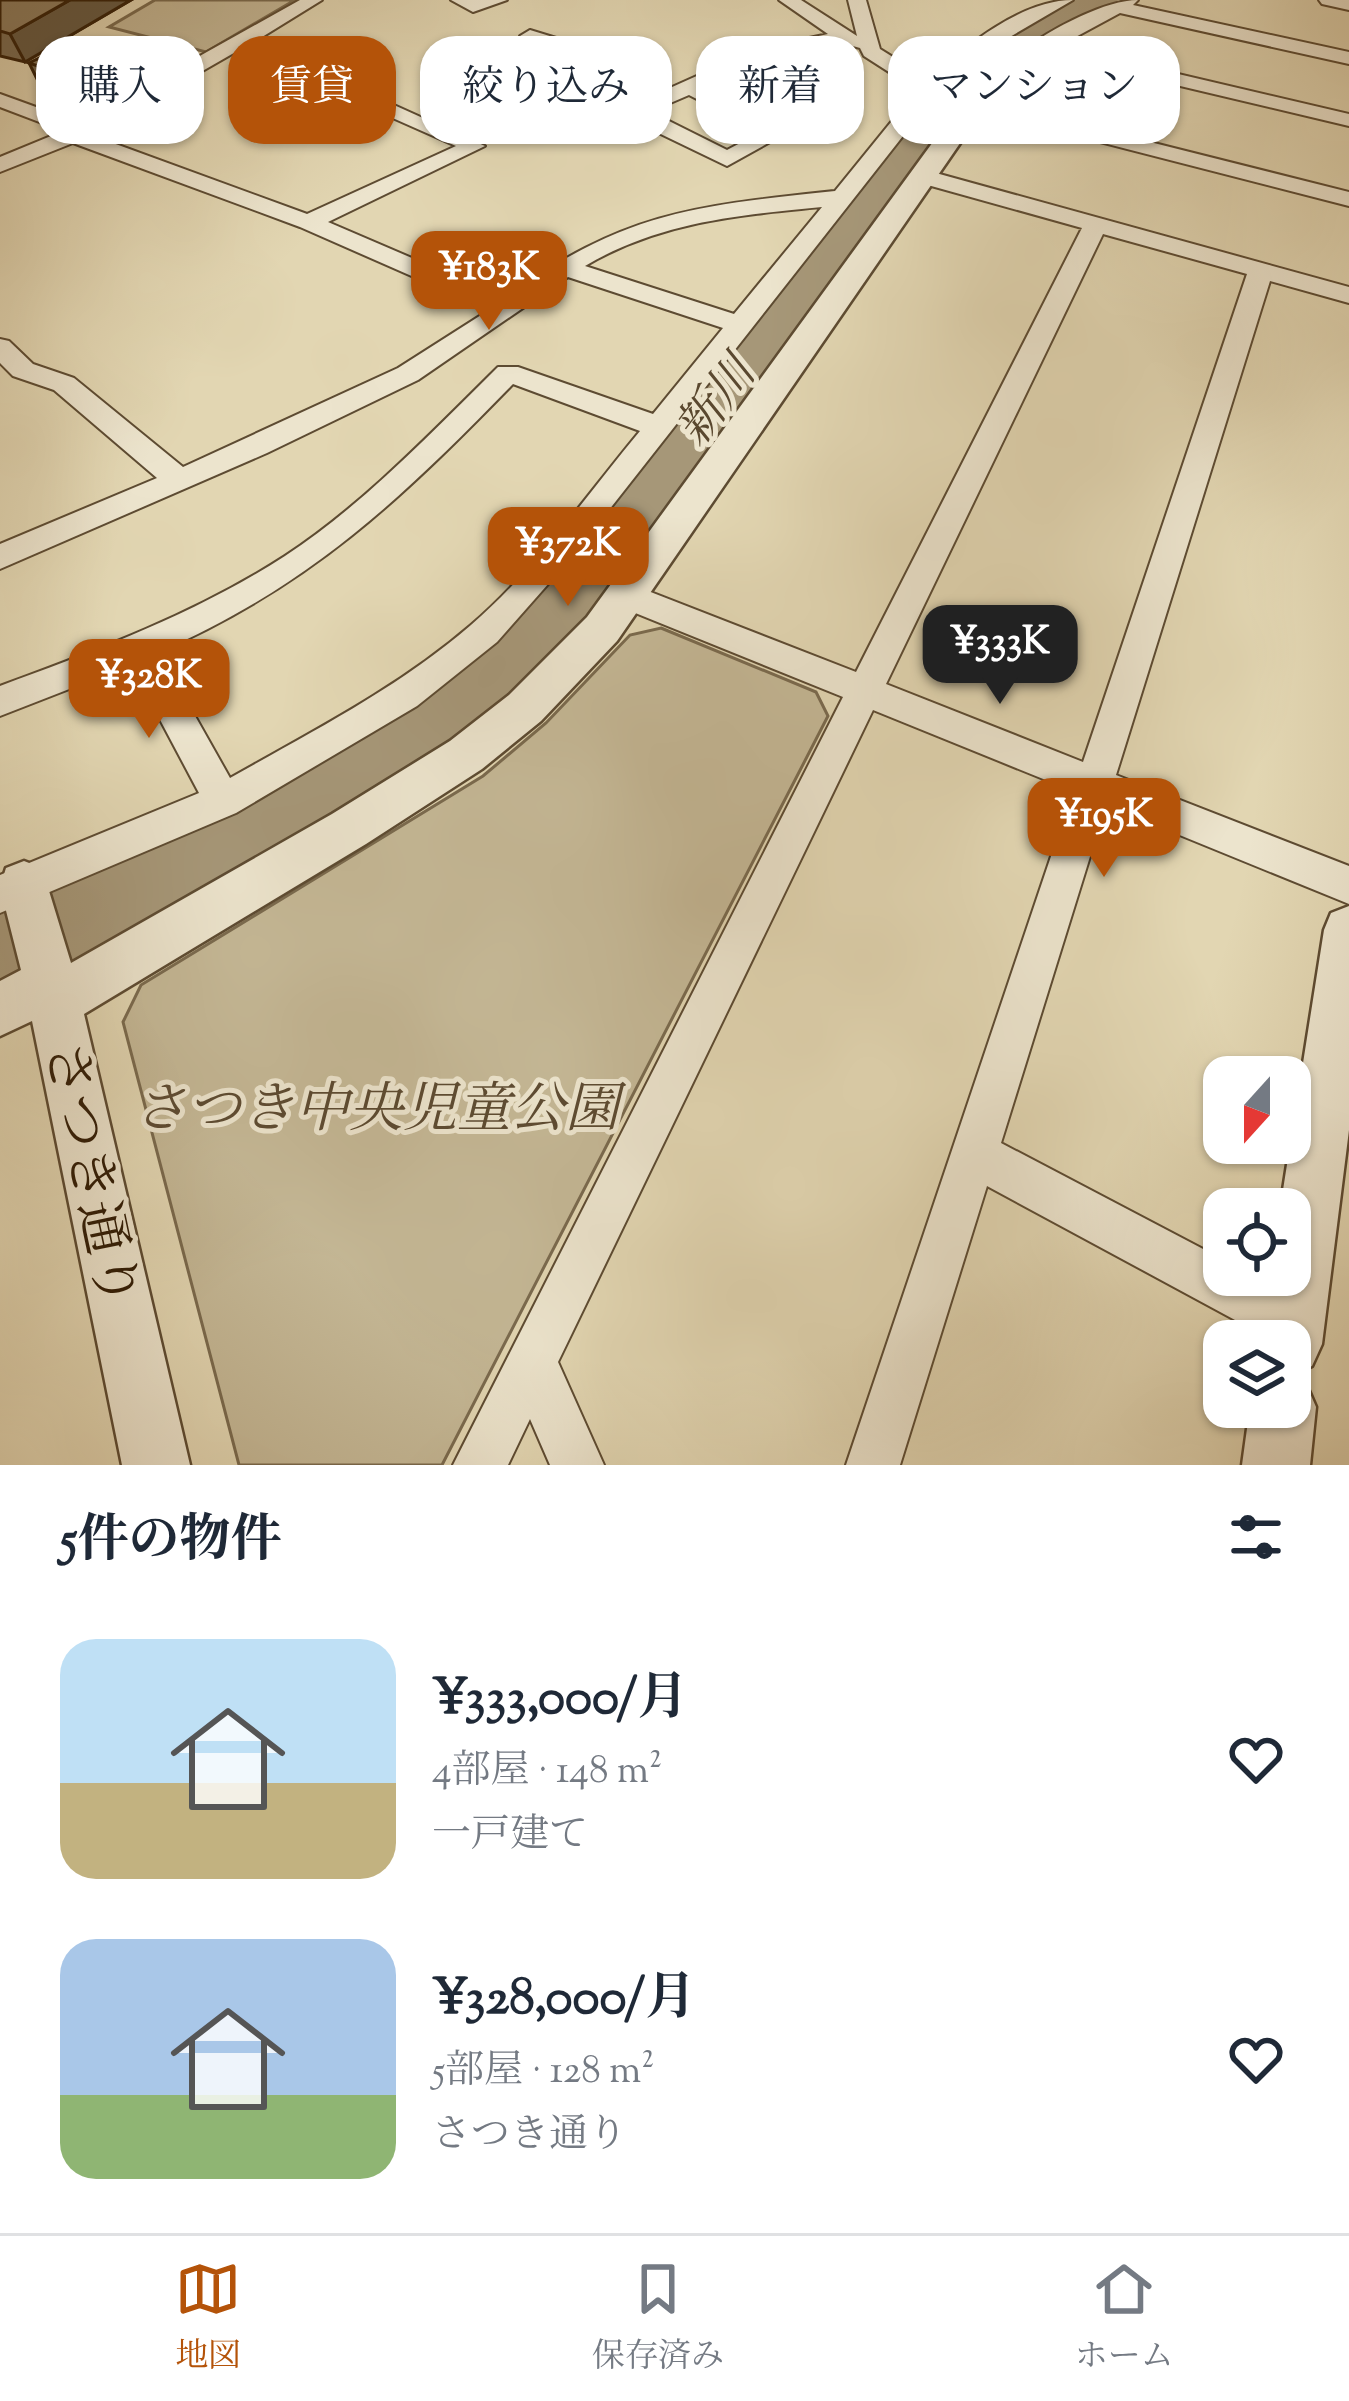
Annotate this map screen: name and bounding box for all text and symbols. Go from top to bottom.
chip: 購入 [36,36,204,144]
chip: 賃貸 [228,36,396,144]
chip: 絞り込み [420,36,672,144]
chip: 新着 [696,36,864,144]
chip: マンション [888,36,1180,144]
pin: ¥183K [405,231,573,333]
text: ¥183K [438,242,540,298]
water label: 新川 [662,340,778,462]
pin: ¥372K [484,507,652,609]
text: ¥372K [515,518,621,574]
pin: ¥333K [916,605,1084,707]
text: ¥333K [950,616,1050,672]
pin: ¥328K [65,639,233,741]
text: ¥328K [96,650,202,706]
pin: ¥195K [1020,778,1188,880]
text: ¥195K [1055,789,1153,845]
street label: さつき通り [21,1035,153,1315]
north arrow [1203,1056,1311,1164]
map controls [1203,1056,1311,1428]
park label: さつき中央児童公園 [133,1074,627,1152]
button: locate [1203,1188,1311,1296]
button: layers [1203,1320,1311,1428]
icon: filters [1223,1504,1289,1570]
text: 5件の物件 [60,1506,281,1579]
text: ¥333,000/月 [432,1664,689,1737]
icon: home [156,1687,300,1831]
icon: heart [1223,1726,1289,1792]
text: 4部屋 · 148 m² [432,1745,662,1801]
text: 一戸建て [432,1809,588,1865]
text: ¥328,000/月 [432,1964,696,2037]
icon: home [156,1987,300,2131]
icon: heart [1223,2026,1289,2092]
text: 5部屋 · 128 m² [432,2045,655,2101]
text: さつき通り [432,2109,627,2165]
tab: 地図 [175,2256,241,2382]
tab: 保存済み [592,2256,724,2382]
tab: ホーム [1075,2256,1174,2382]

